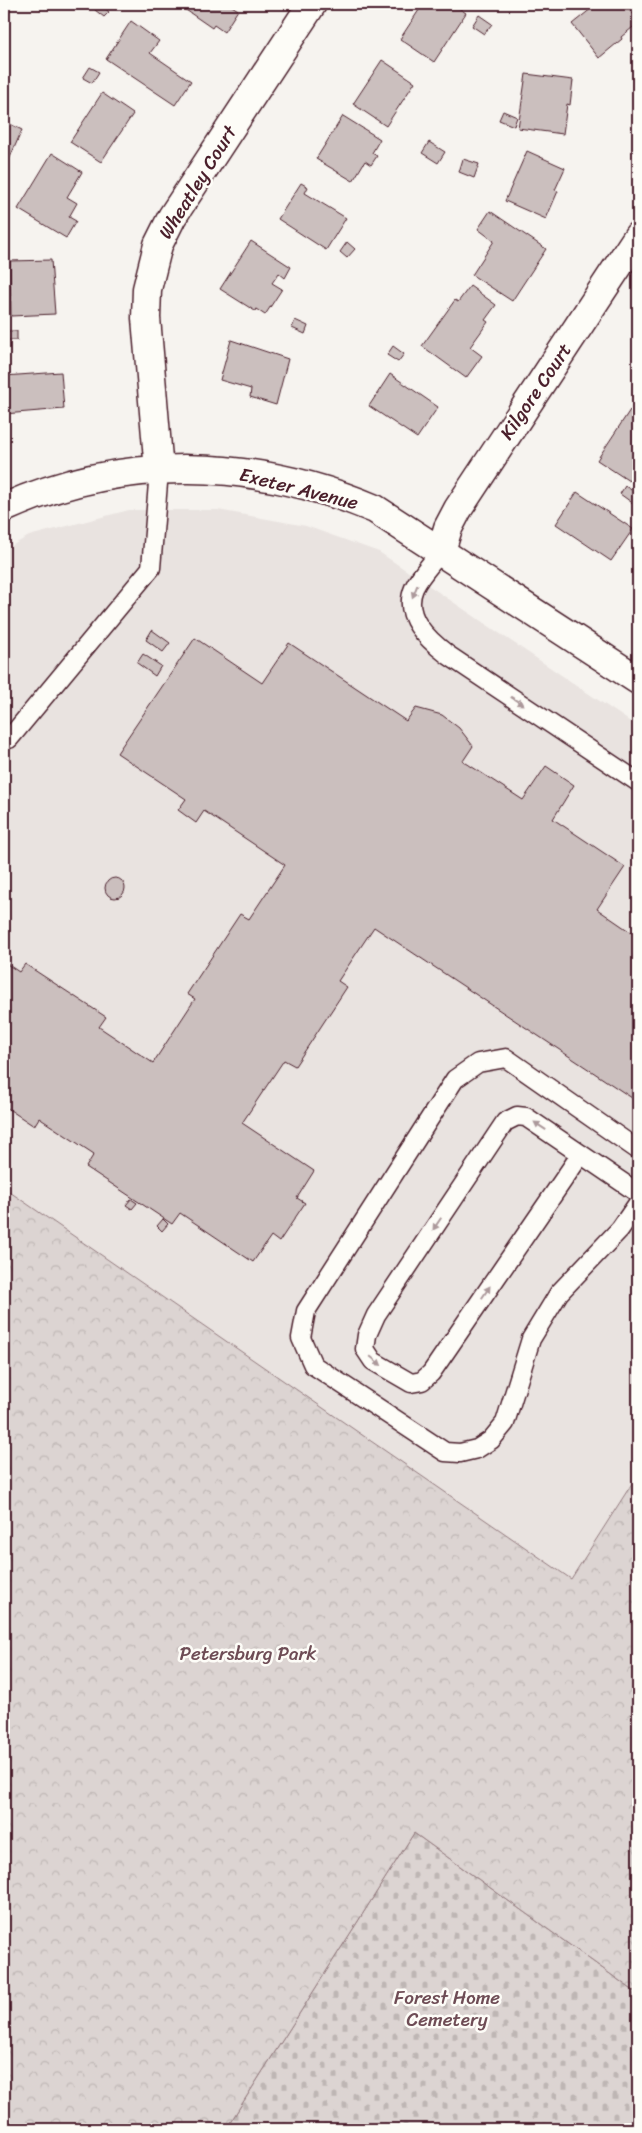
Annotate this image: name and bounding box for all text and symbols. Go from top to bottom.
street label: Wheatley Court [149,118,246,246]
street label: Kilgore Court [491,336,580,447]
street label: Exeter Avenue [236,458,362,519]
one-way arrow [411,584,419,599]
one-way arrow [511,696,524,706]
one-way arrow [534,1121,547,1131]
one-way arrow [432,1218,442,1231]
one-way arrow [481,1285,491,1299]
one-way arrow [369,1356,382,1367]
park label: Petersburg Park [180,1637,316,1670]
park label: Forest Home Cemetery [394,1981,500,2036]

